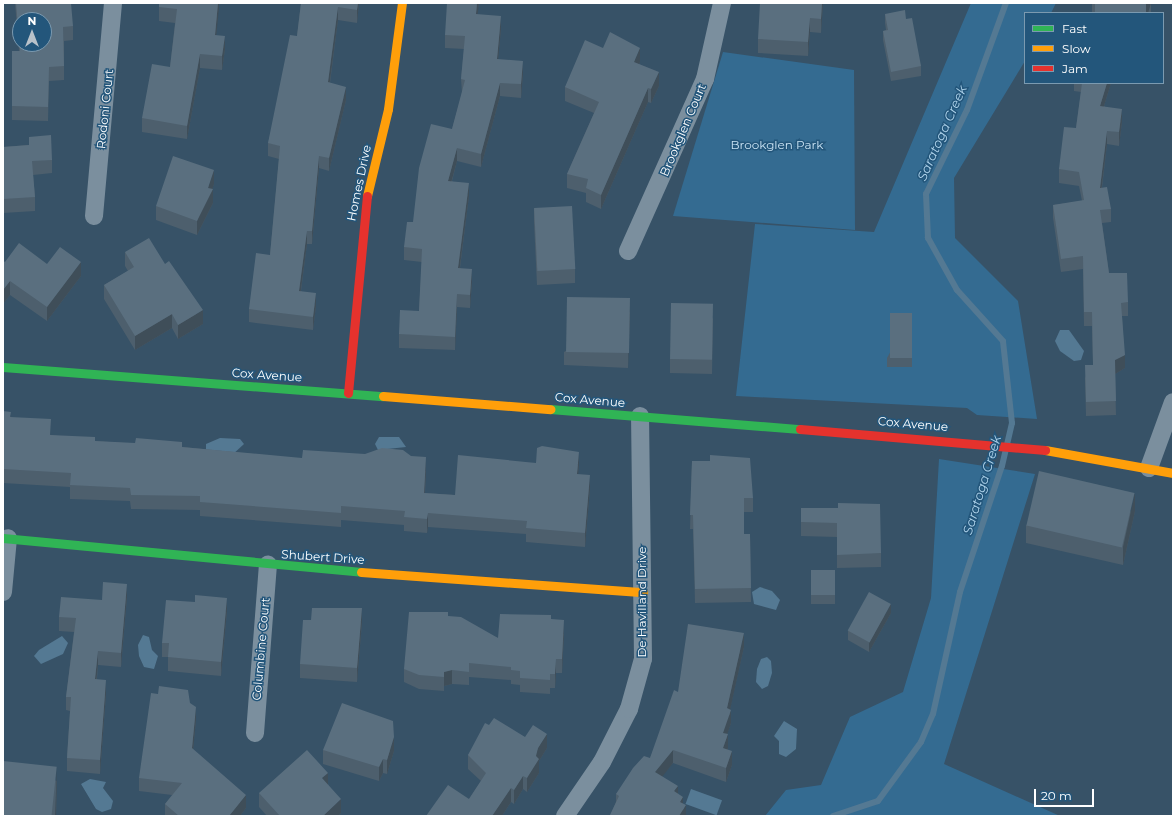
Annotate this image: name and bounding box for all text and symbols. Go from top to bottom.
north arrow [12,12,52,52]
legend [1024,12,1164,84]
text: N [28,14,36,28]
text: Fast [1062,21,1087,36]
text: Slow [1062,41,1091,56]
text: Jam [1062,61,1088,76]
street label: Rodoni Court [94,68,116,150]
street label: Brookglen Court [657,81,709,179]
water label: Saratoga Creek [914,83,970,183]
park label: Brookglen Park [730,138,824,152]
street label: Homes Drive [344,144,374,222]
street label: Cox Avenue [231,365,303,385]
street label: Cox Avenue [554,390,626,410]
street label: Cox Avenue [877,414,949,434]
water label: Saratoga Creek [960,434,1004,536]
street label: De Havilland Drive [635,546,649,658]
street label: Shubert Drive [281,547,365,567]
street label: Columbine Court [249,597,273,701]
scale bar [1036,781,1096,807]
text: 20 m [1041,788,1072,803]

